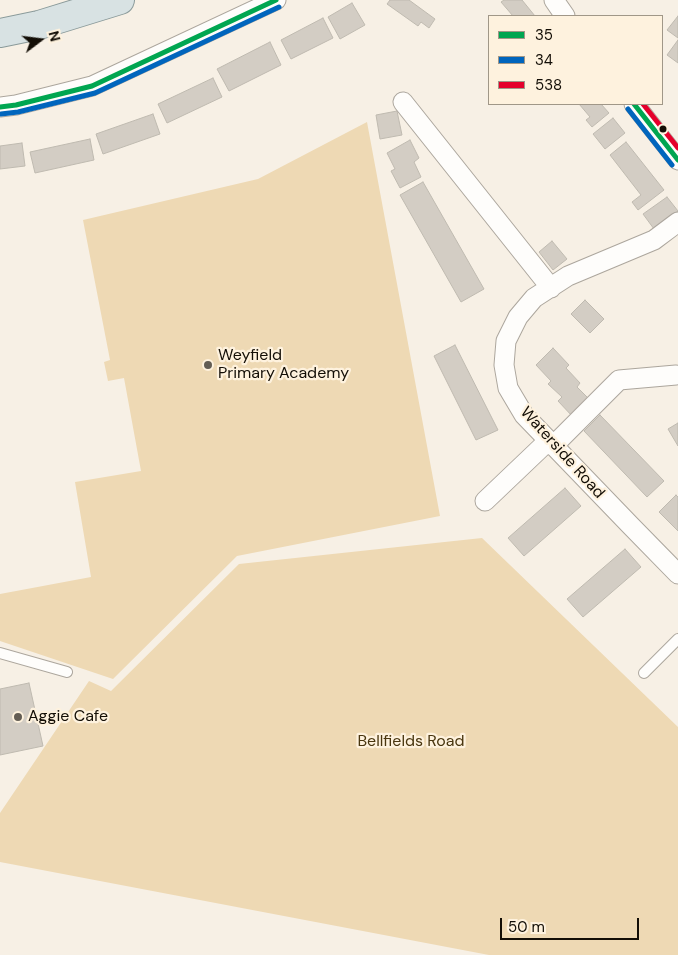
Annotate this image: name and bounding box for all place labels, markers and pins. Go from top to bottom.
unlabelled marker [658,124,668,134]
place label: Weyfield Primary Academy [218,346,349,384]
marker: Weyfield Primary Academy [202,359,214,371]
place label: Aggie Cafe [28,707,108,727]
marker: Aggie Cafe [12,711,24,723]

